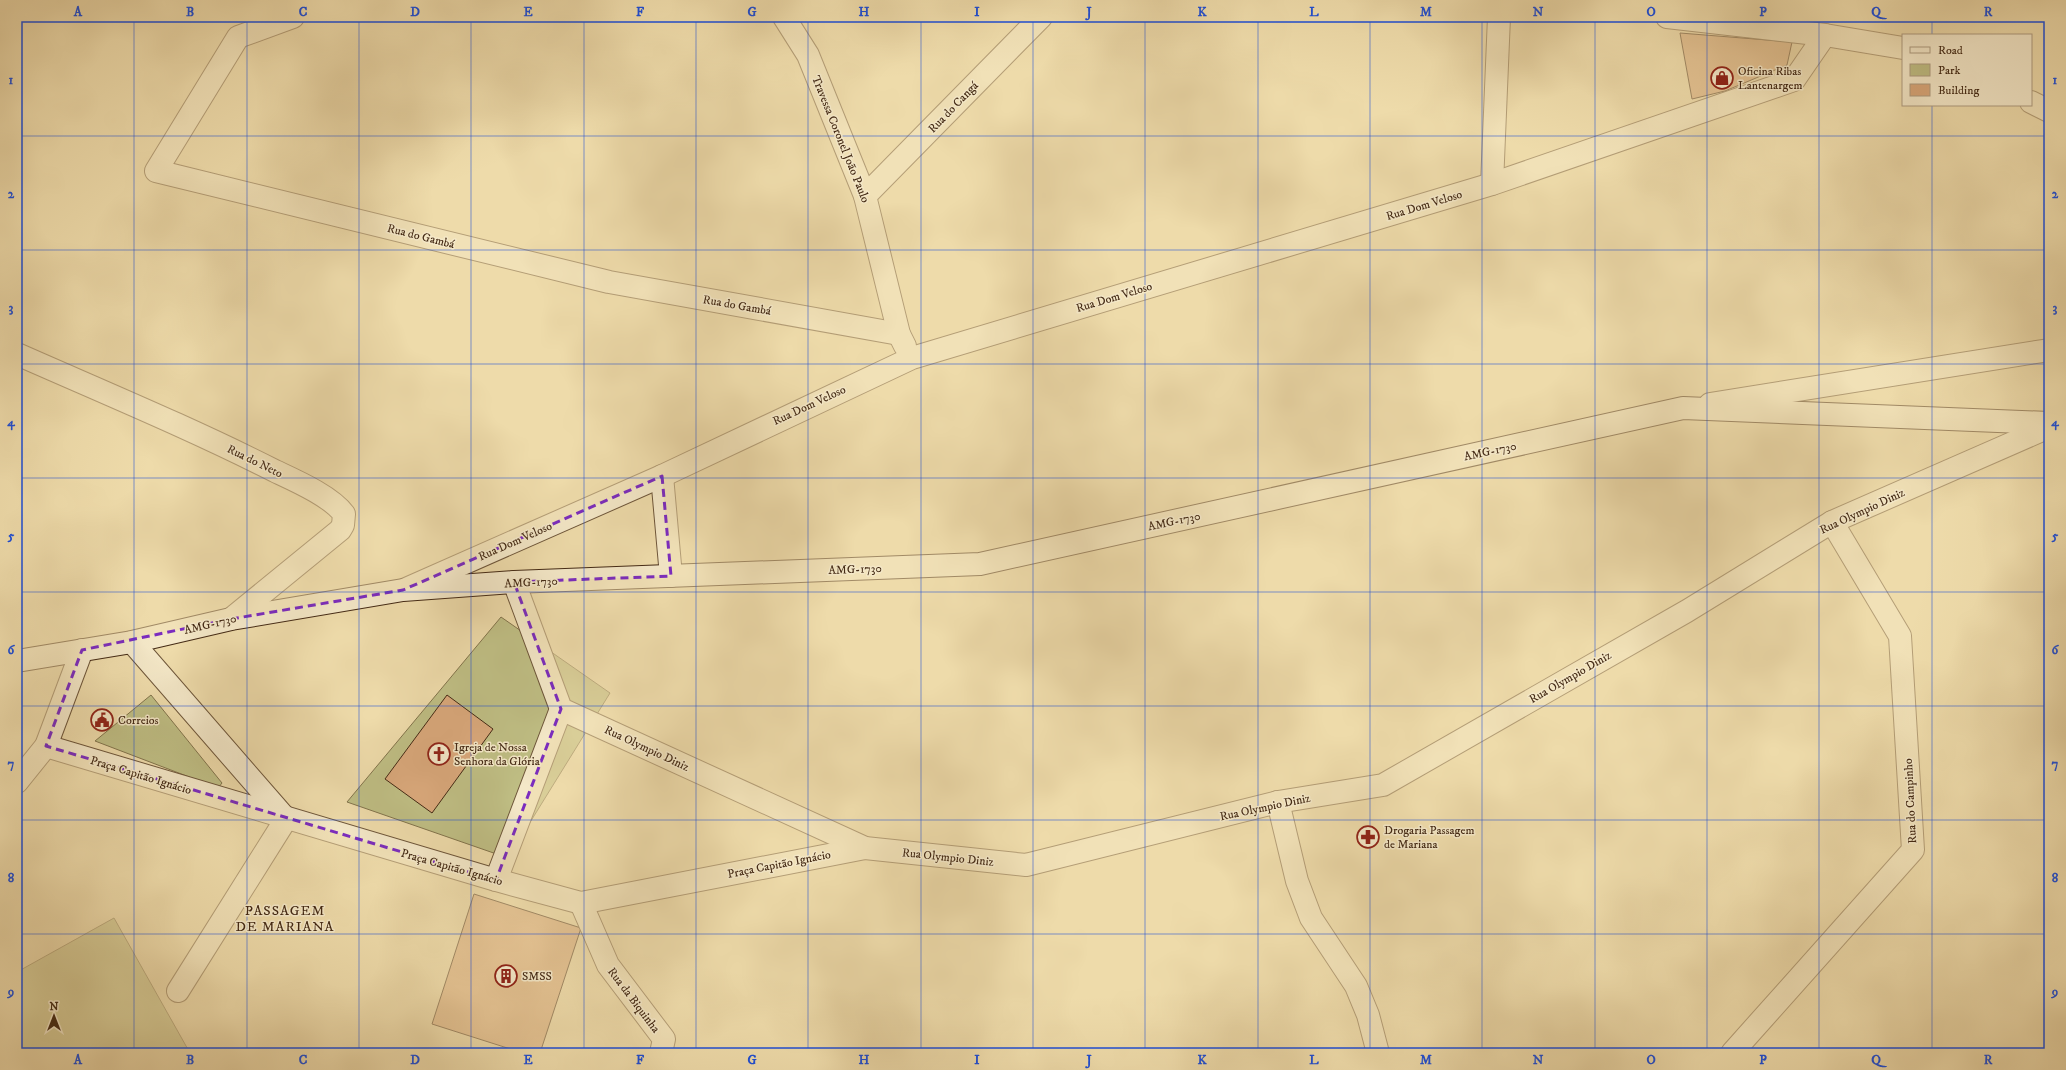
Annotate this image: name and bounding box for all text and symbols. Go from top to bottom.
text: A [73,4,83,20]
text: B [186,4,194,20]
text: C [299,4,308,20]
text: D [410,4,420,20]
text: E [523,4,533,20]
text: F [636,4,645,20]
text: G [747,4,757,20]
text: H [859,4,870,20]
text: I [974,4,980,20]
text: J [1084,4,1092,21]
text: K [1197,4,1207,20]
text: L [1309,4,1319,20]
text: M [1420,4,1432,20]
text: N [1533,4,1544,20]
text: O [1646,4,1656,20]
text: P [1759,4,1767,20]
text: Q [1871,4,1887,20]
text: R [1984,4,1993,20]
legend [1902,34,2032,106]
text: Road [1938,43,1963,58]
text: Park [1938,63,1960,78]
place label: Oficina Ribas Lantenargem [1738,64,1802,93]
shop icon: Oficina Ribas Lantenargem [1709,65,1735,91]
text: 1 [9,72,14,88]
text: 1 [2053,72,2058,88]
street label: Travessa Coronel João Paulo [808,73,873,205]
street label: Rua do Cangá [925,78,982,136]
text: Building [1938,83,1979,98]
text: 2 [8,186,15,202]
text: 2 [2052,186,2059,202]
street label: Rua Dom Veloso [1384,187,1464,224]
street label: Rua do Gambá [386,221,457,252]
street label: Rua Dom Veloso [1074,279,1154,316]
street label: Rua do Gambá [702,292,773,319]
text: 3 [9,300,14,316]
text: 3 [2053,300,2058,316]
street label: Rua Dom Veloso [770,382,848,429]
text: 4 [6,414,15,431]
text: 4 [2050,414,2059,431]
street label: AMG-1730 [1462,439,1518,464]
street label: Rua do Neto [224,442,285,481]
street label: Rua Olympio Diniz [1817,485,1907,538]
street label: AMG-1730 [1146,509,1202,534]
street label: Rua Dom Veloso [476,518,554,564]
text: 5 [7,528,15,544]
text: 5 [2051,528,2059,544]
street label: AMG-1730 [828,561,882,578]
street label: AMG-1730 [504,574,558,591]
street label: AMG-1730 [182,611,238,638]
text: 6 [8,642,16,658]
text: 6 [2052,642,2060,658]
street label: Rua Olympio Diniz [1527,648,1614,707]
public building icon: Correios [89,707,115,733]
place label: Correios [118,713,159,728]
street label: Rua Olympio Diniz [602,722,692,775]
place label: Igreja de Nossa Senhora da Glória [454,740,541,769]
church icon: Igreja de Nossa Senhora da Glória [426,741,452,767]
street label: Praça Capitão Ignácio [88,753,193,798]
text: 7 [8,756,15,772]
text: 7 [2052,756,2059,772]
street label: Rua do Campinho [1901,758,1920,844]
street label: Rua Olympio Diniz [1218,791,1312,824]
place label: Drogaria Passagem de Mariana [1384,823,1474,852]
pharmacy icon: Drogaria Passagem de Mariana [1355,824,1381,850]
street label: Rua Olympio Diniz [901,845,995,870]
street label: Praça Capitão Ignácio [399,846,505,889]
street label: Praça Capitão Ignácio [726,847,832,882]
text: 8 [8,870,15,886]
text: 8 [2052,870,2059,886]
district label: PASSAGEM DE MARIANA [236,902,335,936]
building icon: SMSS [493,963,519,989]
street label: Rua da Biquinha [604,965,664,1037]
place label: SMSS [522,969,552,984]
text: 9 [7,984,14,1000]
text: 9 [2051,984,2058,1000]
north arrow [34,996,74,1036]
text: N [49,1000,59,1014]
text: A [73,1052,83,1068]
text: B [186,1052,194,1068]
text: C [299,1052,308,1068]
text: D [410,1052,420,1068]
text: E [523,1052,533,1068]
text: F [636,1052,645,1068]
text: G [747,1052,757,1068]
text: H [859,1052,870,1068]
text: I [974,1052,980,1068]
text: J [1084,1052,1092,1069]
text: K [1197,1052,1207,1068]
text: L [1309,1052,1319,1068]
text: M [1420,1052,1432,1068]
text: N [1533,1052,1544,1068]
text: O [1646,1052,1656,1068]
text: P [1759,1052,1767,1068]
text: Q [1871,1052,1887,1068]
text: R [1984,1052,1993,1068]

